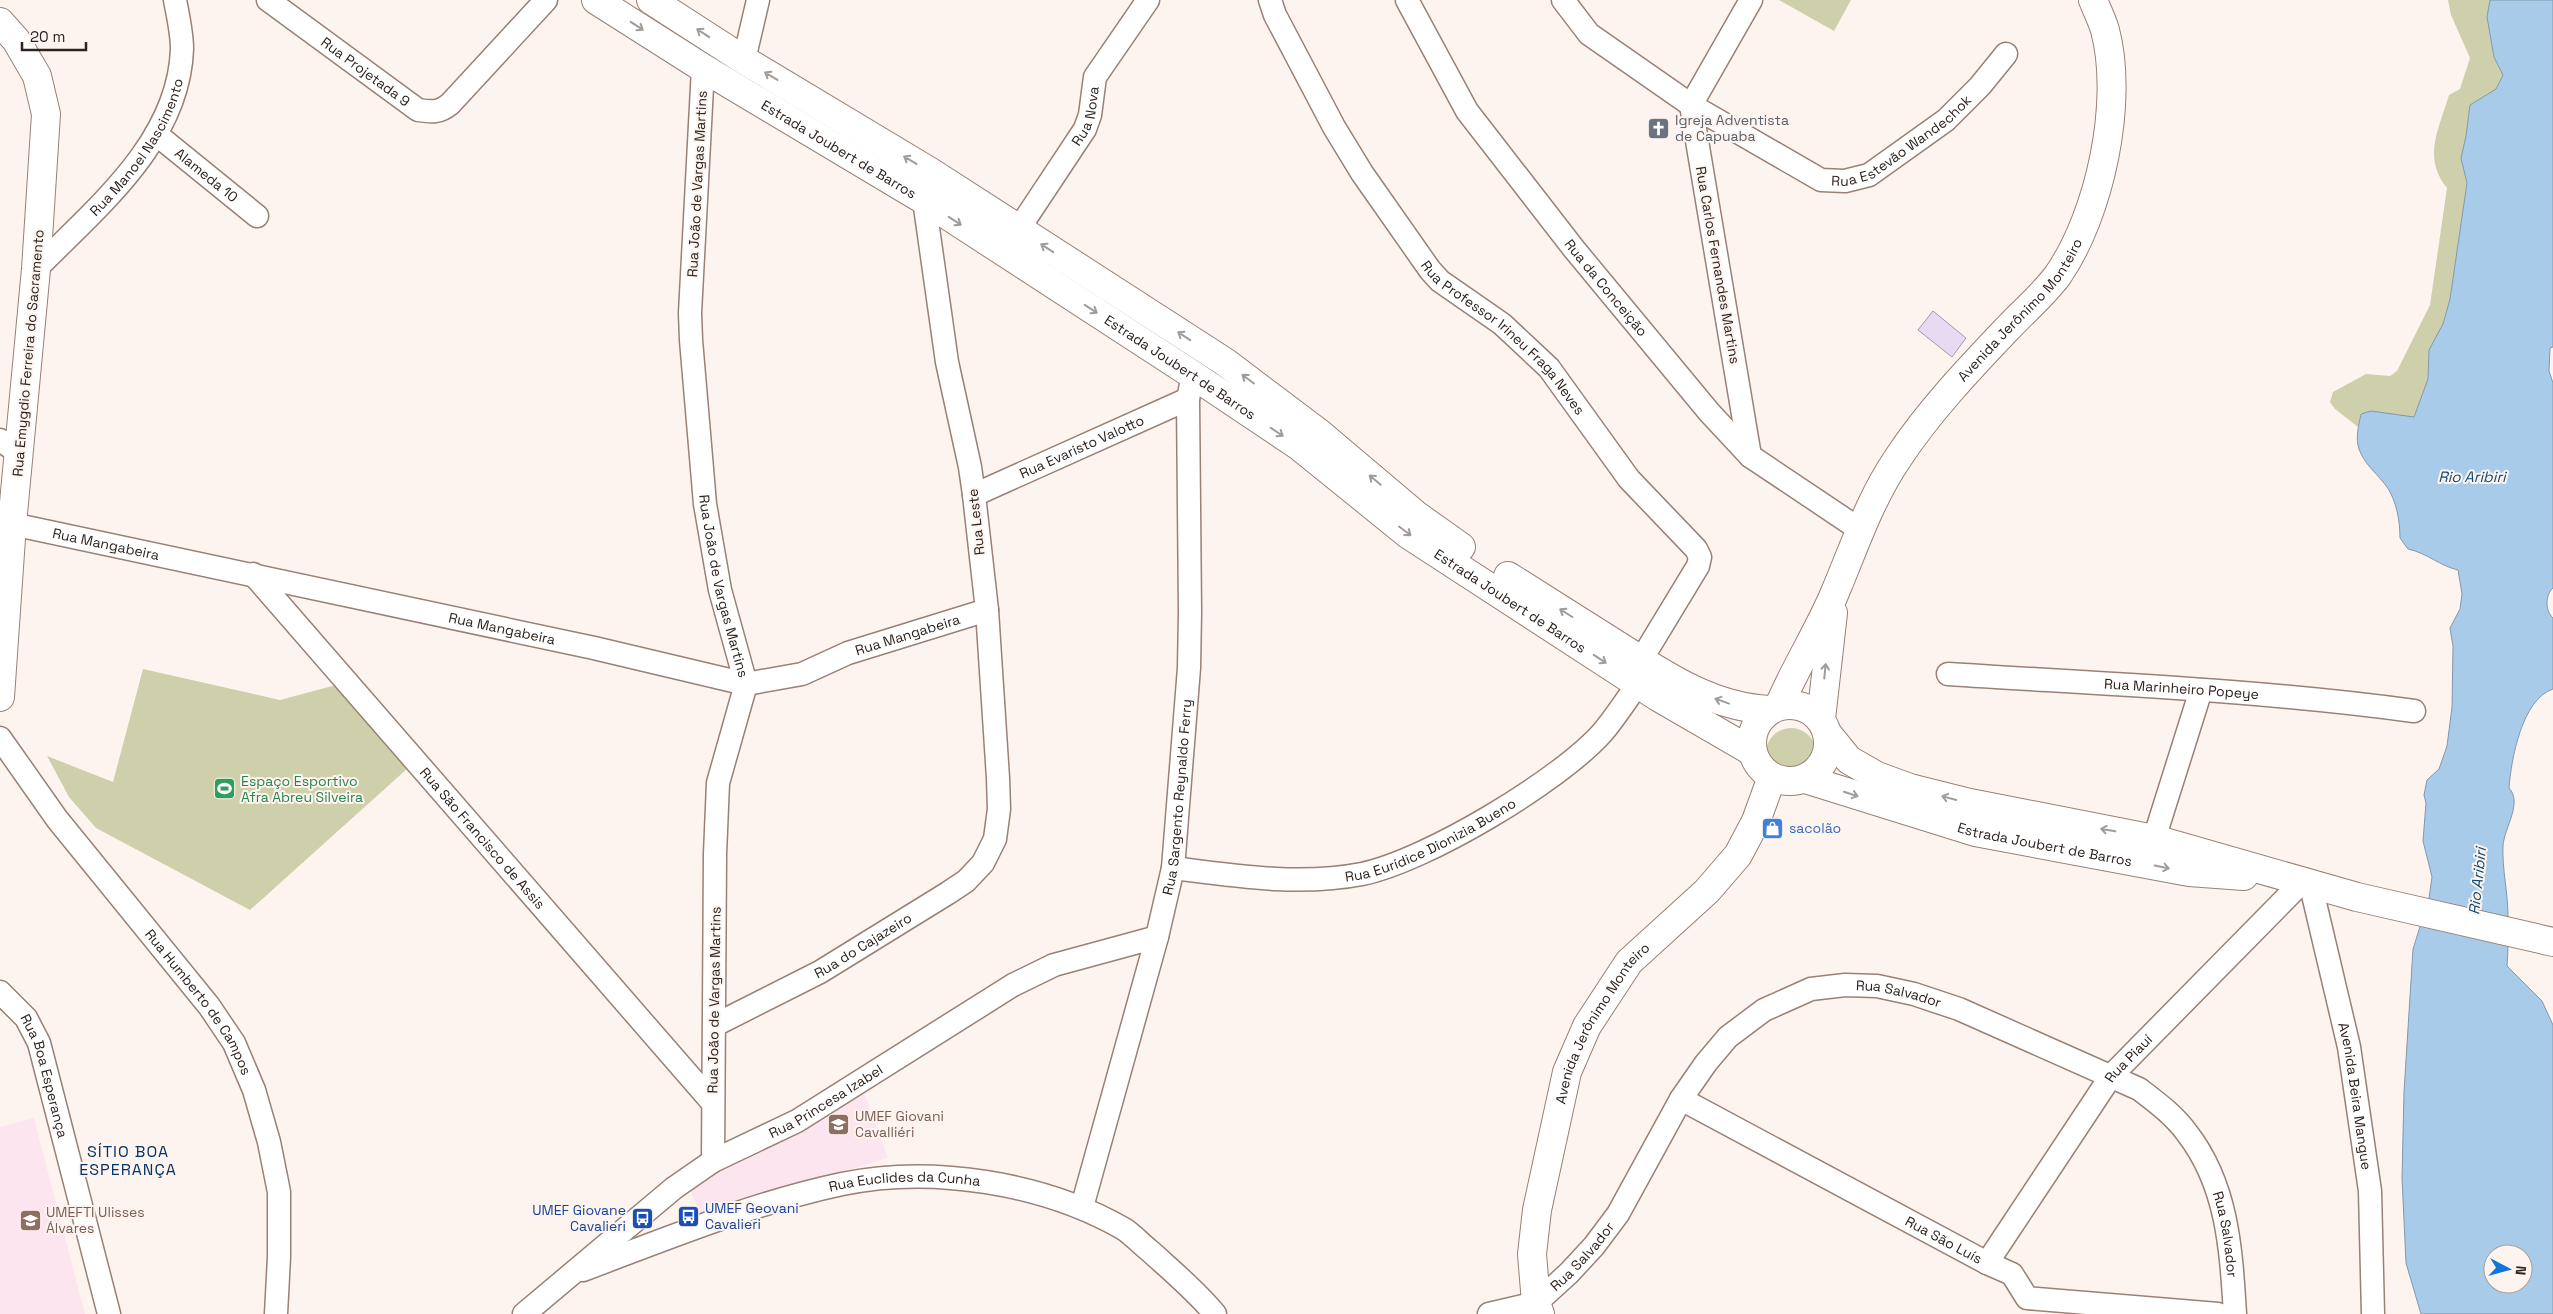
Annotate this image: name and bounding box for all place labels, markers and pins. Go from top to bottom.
place label: Igreja Adventista de Capuaba [1675,111,1789,145]
church icon: Igreja Adventista de Capuaba [1647,116,1671,140]
place label: Espaço Esportivo Afra Abreu Silveira [241,772,363,806]
sports icon: Espaço Esportivo Afra Abreu Silveira [213,777,237,801]
shop icon: sacolão [1761,816,1785,840]
place label: sacolão [1789,819,1841,837]
place label: UMEF Giovani Cavalliéri [855,1107,944,1141]
school or university icon: UMEF Giovani Cavalliéri [827,1112,851,1136]
place label: UMEF Geovani Cavalieri [705,1199,799,1233]
place label: UMEF Giovane Cavalieri [532,1201,626,1235]
place label: UMEFTI Ulisses Álvares [46,1203,145,1237]
bus stop icon: UMEF Geovani Cavalieri [677,1204,701,1228]
bus stop icon: UMEF Giovane Cavalieri [630,1206,654,1230]
school or university icon: UMEFTI Ulisses Álvares [18,1208,42,1232]

